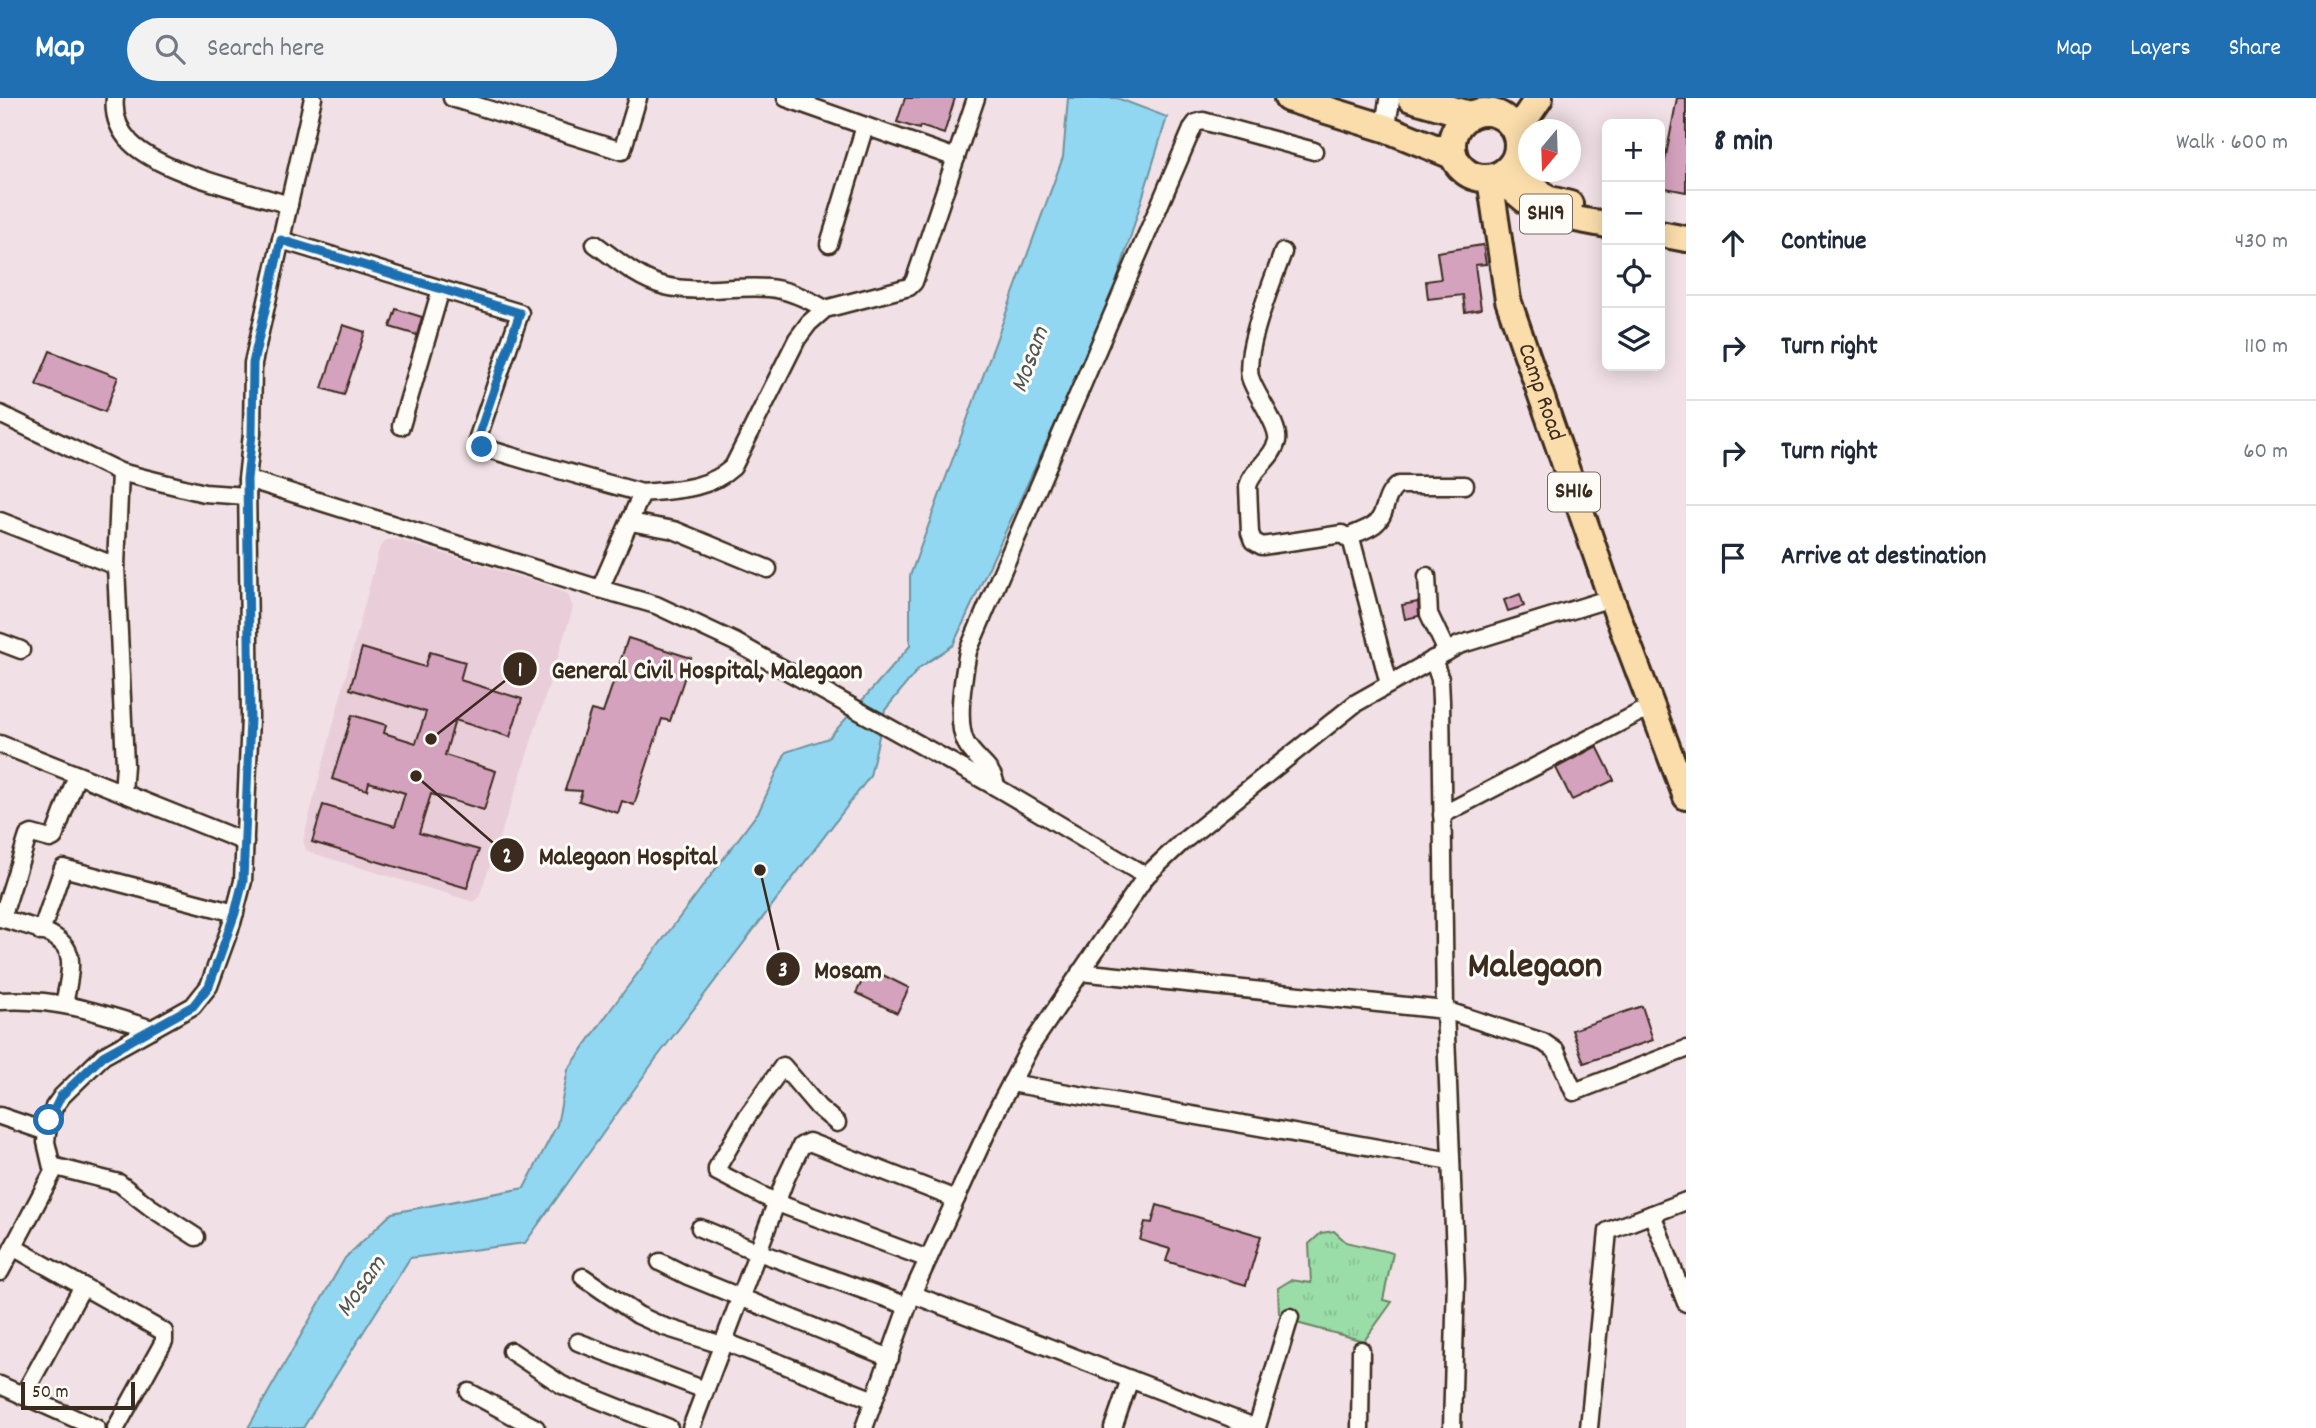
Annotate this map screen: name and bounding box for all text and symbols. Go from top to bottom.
search box [127,18,617,81]
text: Map [35,26,85,73]
icon: search [151,30,189,68]
text: Search here [207,31,325,68]
text: Map [2056,32,2092,66]
text: Layers [2130,32,2191,66]
text: Share [2229,32,2281,66]
north arrow [1518,119,1581,182]
map controls [1602,119,1665,371]
button: + [1602,119,1665,182]
text: 8 min [1714,122,1773,165]
text: Walk · 600 m [2176,127,2288,160]
button: − [1602,182,1665,245]
road number: SH19 [1520,195,1572,234]
icon: ahead [1714,224,1752,262]
text: Continue [1781,224,1866,261]
text: 430 m [2235,226,2288,259]
button: locate [1602,245,1665,308]
button: layers [1602,308,1665,371]
water label: Mosam [1002,321,1060,398]
icon: right [1714,329,1752,367]
text: Turn right [1781,329,1878,366]
text: 110 m [2244,331,2288,364]
street label: Camp Road [1507,339,1572,446]
route end [466,431,497,462]
icon: right [1714,434,1752,472]
text: Turn right [1781,434,1878,471]
text: 60 m [2243,436,2288,469]
road number: SH16 [1548,472,1600,512]
icon: arrive [1714,539,1752,577]
text: Arrive at destination [1781,539,1986,576]
callout: General Civil Hospital, Malegaon [503,645,877,692]
text: General Civil Hospital, Malegaon [551,654,863,691]
text: 1 [518,657,522,687]
callout: Malegaon Hospital [490,831,731,878]
text: Malegaon Hospital [539,840,718,877]
text: 2 [502,843,512,873]
district label: Malegaon [1468,941,1602,996]
callout: Mosam [765,945,896,992]
text: Mosam [814,954,882,991]
text: 3 [778,957,788,987]
route start [33,1104,64,1135]
water label: Mosam [327,1248,397,1325]
scale bar [21,1379,135,1411]
text: 50 m [32,1380,69,1407]

